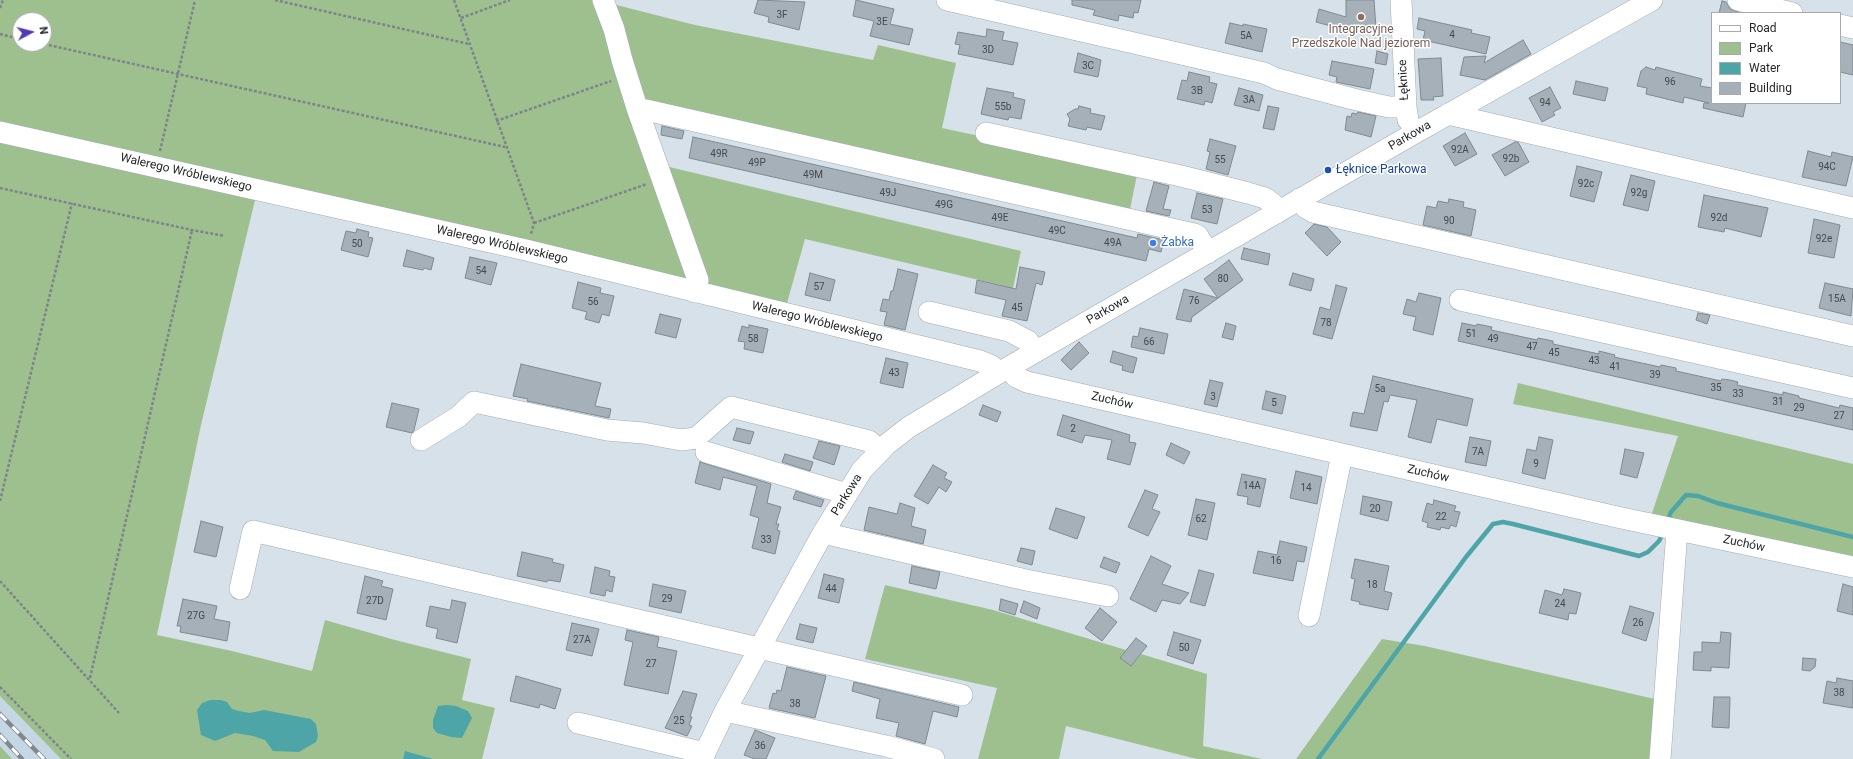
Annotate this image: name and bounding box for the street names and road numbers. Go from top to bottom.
street label: Łęknice [1396,59,1412,101]
street label: Parkowa [1386,118,1434,154]
street label: Walerego Wróblewskiego [119,151,253,195]
street label: Walerego Wróblewskiego [435,223,569,267]
street label: Parkowa [1084,292,1132,328]
street label: Walerego Wróblewskiego [750,299,884,345]
street label: Zuchów [1090,389,1134,413]
street label: Zuchów [1406,462,1450,486]
street label: Parkowa [829,471,865,519]
street label: Zuchów [1722,533,1766,555]

